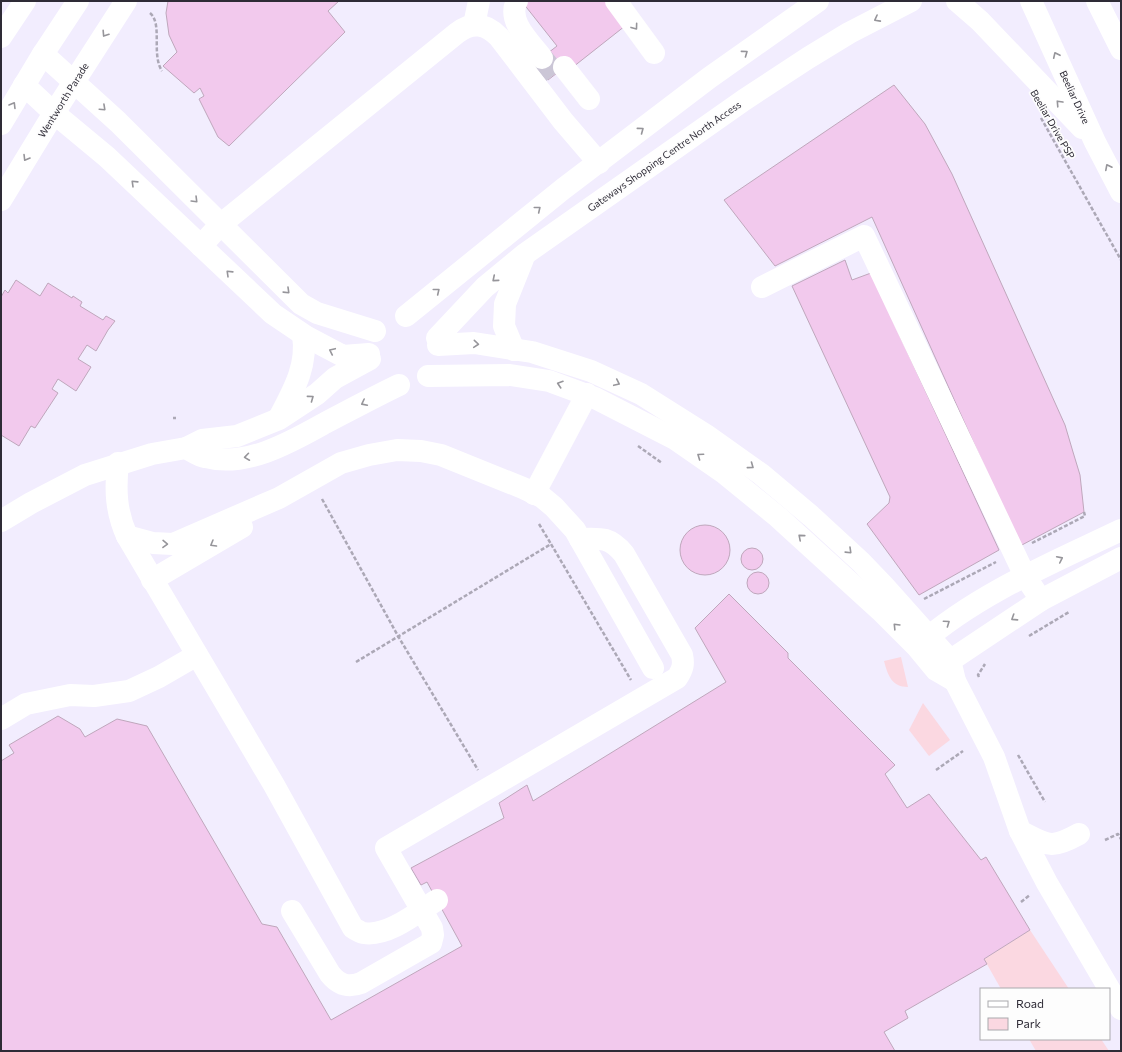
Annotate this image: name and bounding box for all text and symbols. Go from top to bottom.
one-way arrow [873,14,881,22]
one-way arrow [630,22,637,29]
one-way arrow [102,30,110,37]
one-way arrow [741,50,748,58]
one-way arrow [1053,52,1061,60]
street label: Wentworth Parade [35,60,91,140]
street label: Beeliar Drive [1057,68,1093,126]
street label: Beeliar Drive PSP [1028,87,1078,161]
street label: Gateways Shopping Centre North Access [585,98,743,214]
one-way arrow [1056,100,1064,108]
one-way arrow [8,102,15,109]
one-way arrow [98,103,106,111]
one-way arrow [636,128,643,135]
one-way arrow [24,154,31,161]
one-way arrow [1105,164,1113,171]
one-way arrow [131,180,139,188]
one-way arrow [190,195,198,203]
one-way arrow [533,207,540,214]
one-way arrow [226,270,234,278]
one-way arrow [492,274,499,281]
one-way arrow [282,286,290,294]
one-way arrow [432,289,439,296]
one-way arrow [473,339,479,348]
one-way arrow [328,348,336,356]
one-way arrow [613,378,621,386]
one-way arrow [556,380,563,389]
one-way arrow [306,396,313,403]
one-way arrow [361,398,368,405]
one-way arrow [244,452,250,461]
one-way arrow [697,453,704,461]
one-way arrow [747,461,754,469]
one-way arrow [798,535,806,542]
one-way arrow [162,540,168,548]
one-way arrow [210,540,217,547]
one-way arrow [844,546,852,554]
one-way arrow [1056,556,1064,564]
one-way arrow [1011,613,1018,620]
one-way arrow [943,621,950,628]
one-way arrow [893,623,901,631]
legend [980,988,1110,1040]
text: Road [1016,996,1044,1010]
text: Park [1016,1016,1042,1030]

